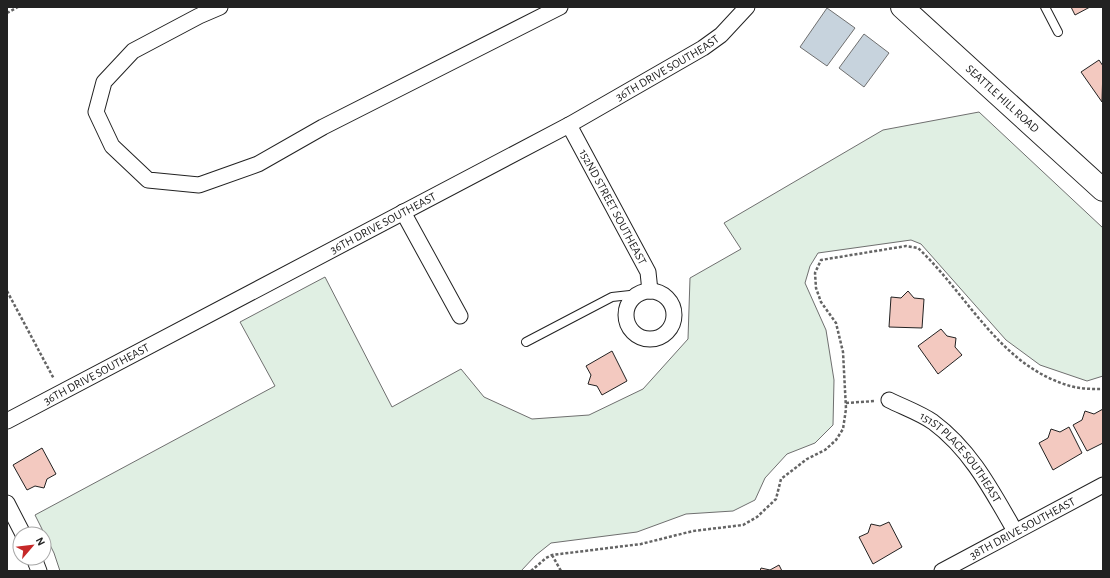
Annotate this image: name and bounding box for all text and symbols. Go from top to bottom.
street label: 36TH DRIVE SOUTHEAST [614,32,721,103]
street label: SEATTLE HILL ROAD [964,62,1042,135]
street label: 152ND STREET SOUTHEAST [577,147,649,267]
street label: 36TH DRIVE SOUTHEAST [328,190,438,256]
street label: 36TH DRIVE SOUTHEAST [41,341,151,407]
street label: 151ST PLACE SOUTHEAST [918,410,1003,505]
street label: 38TH DRIVE SOUTHEAST [967,495,1077,561]
north arrow [12,526,52,566]
text: N [34,536,47,548]

